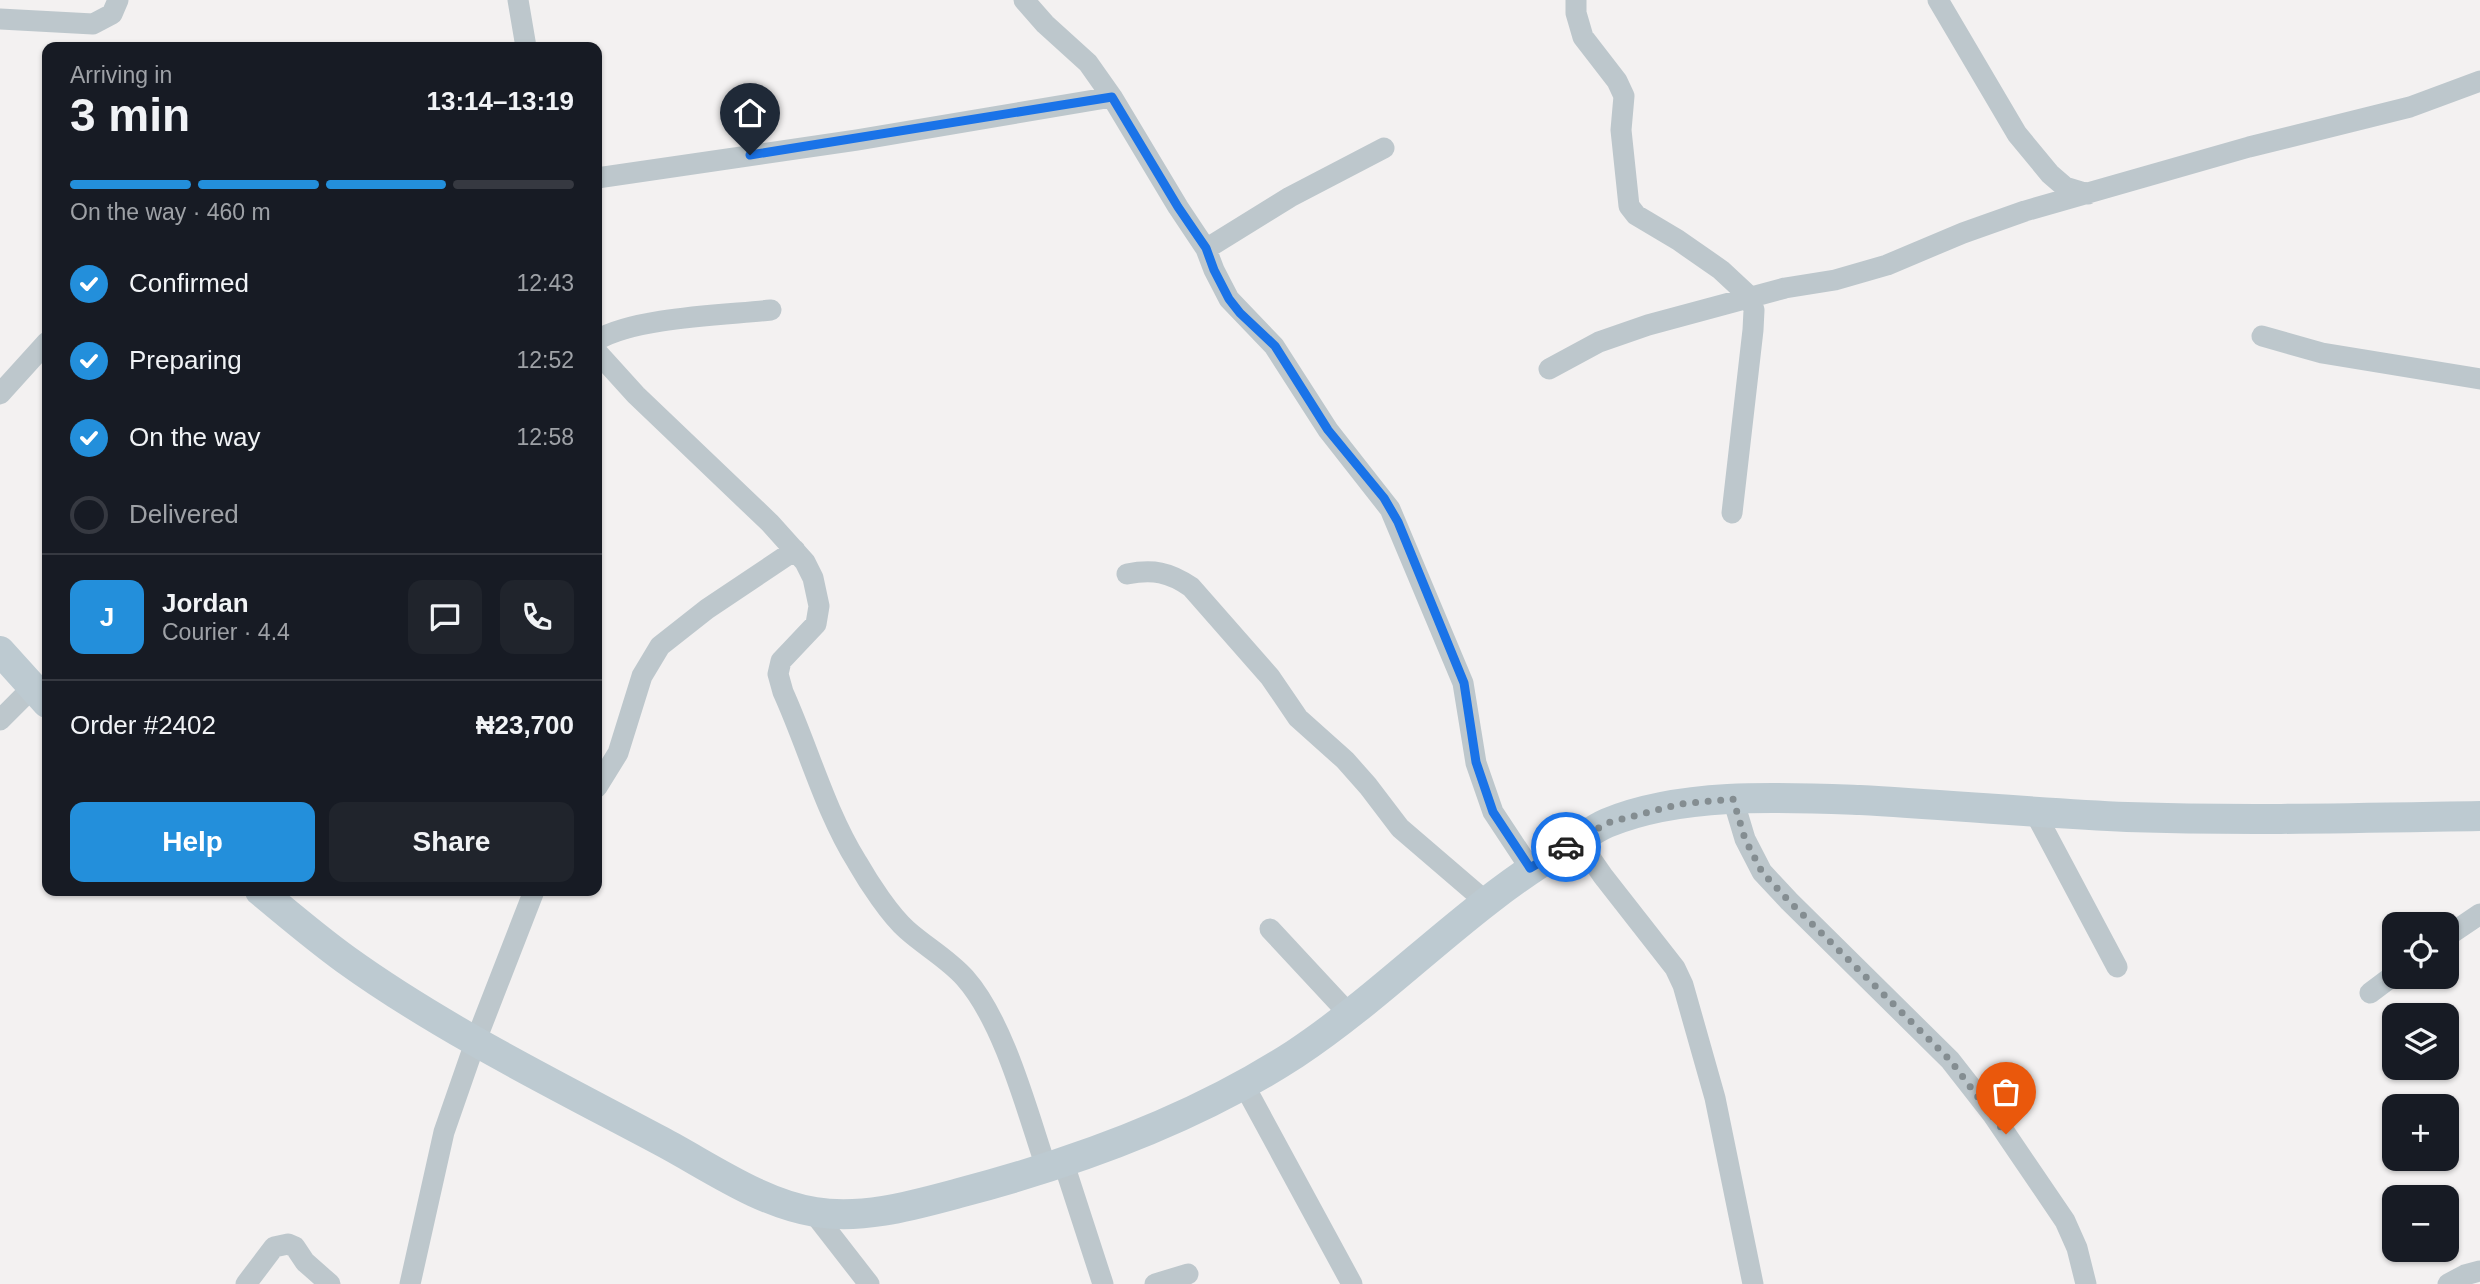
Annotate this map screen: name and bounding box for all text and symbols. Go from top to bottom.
text: Arriving in [70,62,172,88]
pin [720,83,780,155]
text: 13:14–13:19 [427,86,574,116]
text: 3 min [70,89,190,141]
icon: home [731,94,769,132]
text: On the way · 460 m [70,199,271,225]
icon: check [70,265,108,303]
text: Confirmed [129,268,249,298]
text: 12:43 [516,270,574,296]
icon: check [70,342,108,380]
text: Preparing [129,345,242,375]
text: 12:52 [516,347,574,373]
icon: check [70,419,108,457]
text: On the way [129,422,261,452]
text: 12:58 [516,424,574,450]
text: Delivered [129,499,239,529]
button: chat [408,580,482,654]
button: phone [500,580,574,654]
text: Jordan [162,588,249,618]
text: J [100,602,114,632]
text: Courier · 4.4 [162,619,290,645]
text: Order #2402 [70,710,216,740]
text: ₦23,700 [476,710,574,740]
button: Help [70,802,315,882]
button: Share [329,802,574,882]
courier [1531,812,1601,882]
icon: car [1547,828,1585,866]
map controls [2382,912,2459,1262]
button: locate [2382,912,2459,989]
button: layers [2382,1003,2459,1080]
pin [1976,1062,2036,1134]
icon: bag [1987,1073,2025,1111]
button: + [2382,1094,2459,1171]
button: − [2382,1185,2459,1262]

